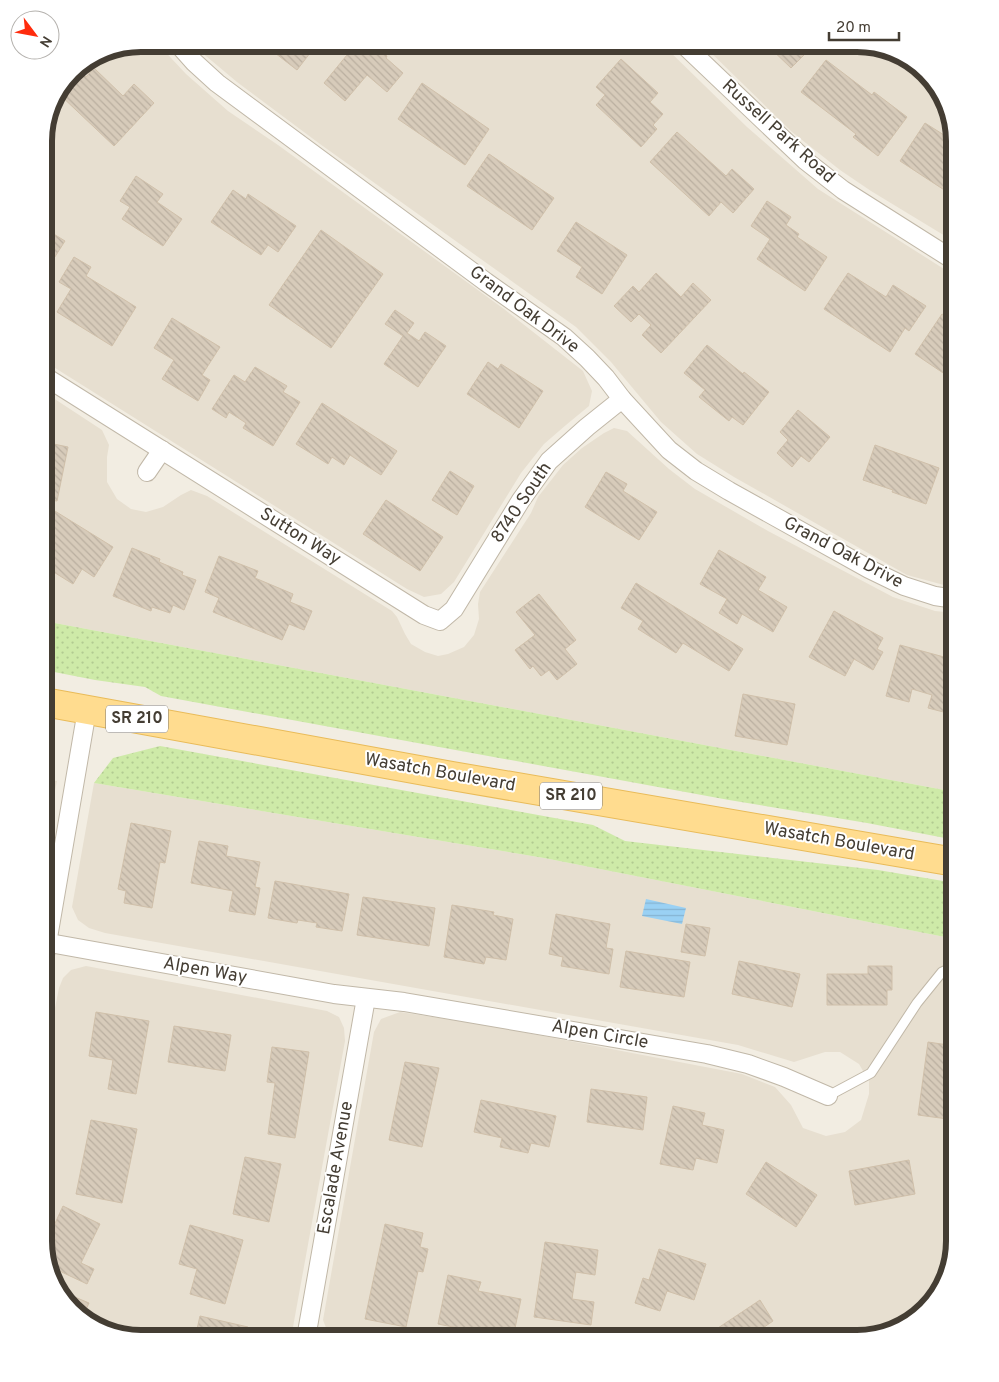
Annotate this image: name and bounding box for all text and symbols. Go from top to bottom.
north arrow [10,10,60,60]
scale bar [829,10,899,42]
text: 20 m [836,19,871,38]
text: N [35,32,55,50]
street label: Russell Park Road [716,75,840,189]
street label: Grand Oak Drive [464,261,584,359]
street label: 8740 South [487,458,557,548]
street label: Sutton Way [255,503,345,571]
street label: Grand Oak Drive [779,512,907,594]
road number: SR 210 [106,706,168,732]
street label: Wasatch Boulevard [363,748,517,798]
road number: SR 210 [540,782,602,809]
street label: Wasatch Boulevard [762,817,916,867]
street label: Alpen Way [161,952,249,990]
street label: Alpen Circle [550,1015,650,1055]
street label: Escalade Avenue [313,1100,359,1236]

